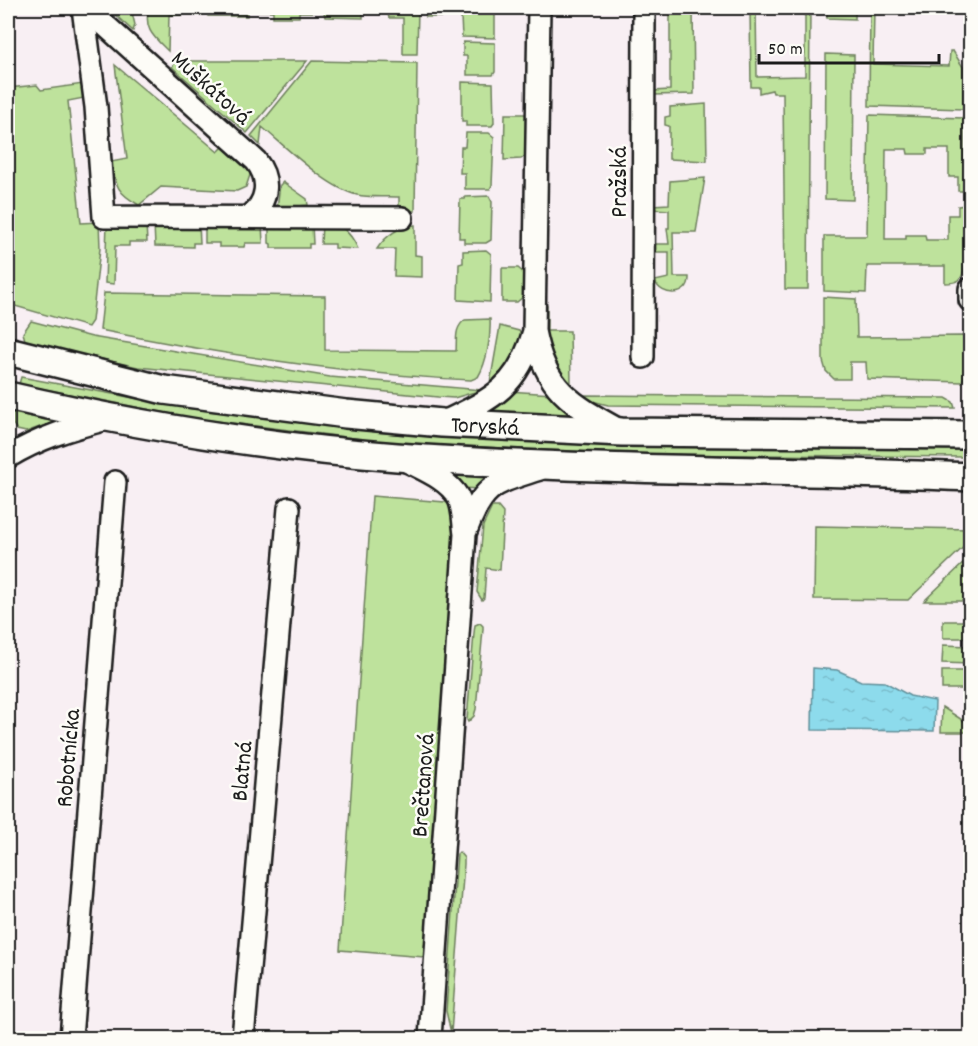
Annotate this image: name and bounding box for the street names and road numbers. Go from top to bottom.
street label: Muškátová [162,44,258,135]
street label: Pražská [604,146,638,218]
street label: Toryská [450,409,520,447]
street label: Robotnícka [49,707,91,809]
street label: Brečtanová [404,732,446,838]
street label: Blatná [224,740,264,803]

